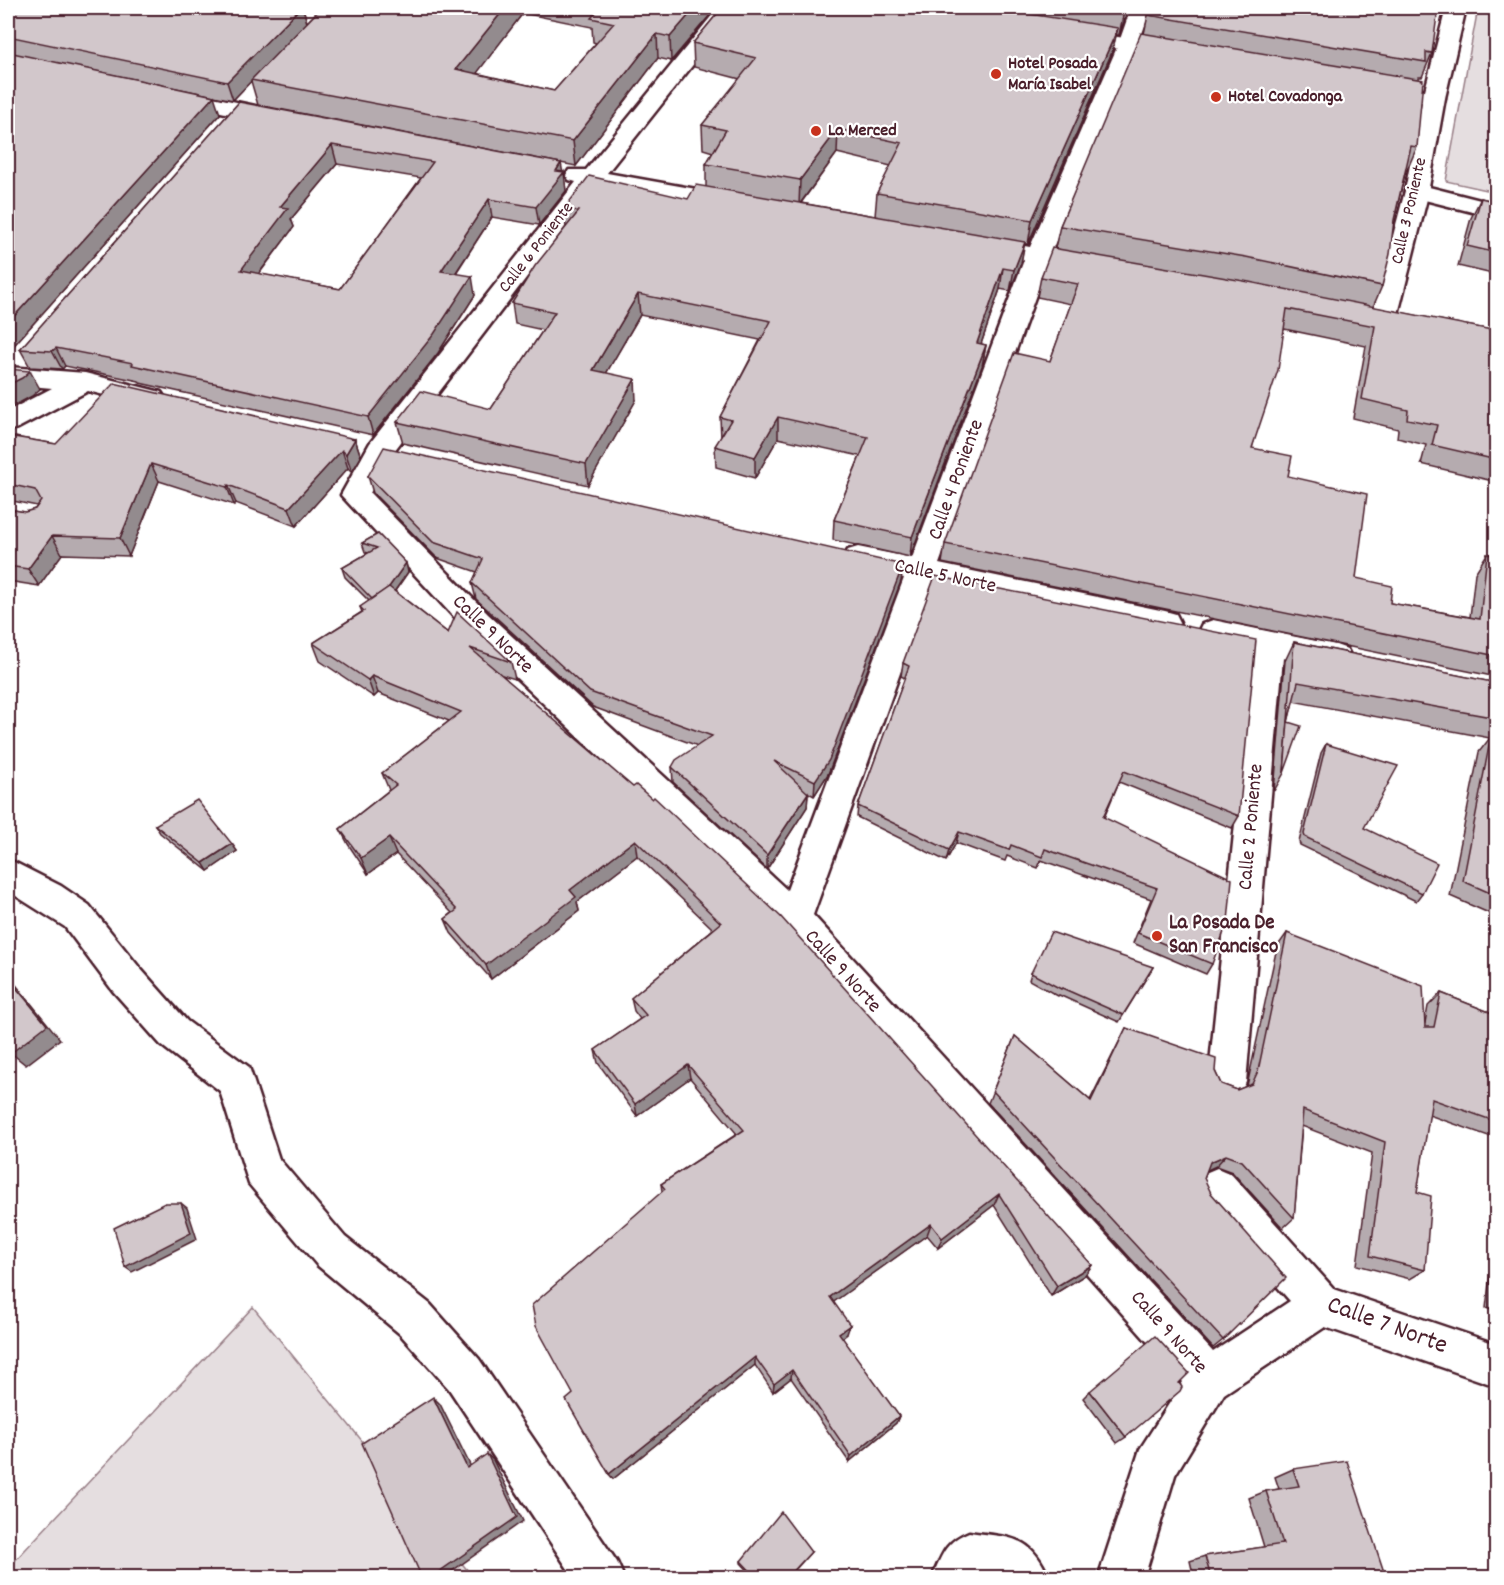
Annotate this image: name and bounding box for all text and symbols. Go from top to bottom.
place label: Hotel Posada María Isabel [1008,52,1098,98]
marker: Hotel Posada María Isabel [989,67,1003,81]
place label: Hotel Covadonga [1228,85,1343,110]
marker: Hotel Covadonga [1209,90,1223,104]
place label: La Merced [828,119,897,144]
marker: La Merced [809,124,823,138]
street label: Calle 3 Poniente [1386,155,1434,267]
street label: Calle 6 Poniente [493,197,581,299]
street label: Calle 4 Poniente [921,416,993,544]
street label: Calle 5 Norte [891,552,999,602]
street label: Calle 9 Norte [444,588,540,682]
street label: Calle 2 Poniente [1232,763,1272,891]
place label: La Posada De San Francisco [1169,909,1278,963]
street label: Calle 9 Norte [796,924,888,1020]
marker: La Posada De San Francisco [1150,929,1164,943]
street label: Calle 9 Norte [1122,1285,1214,1381]
street label: Calle 7 Norte [1322,1287,1452,1365]

